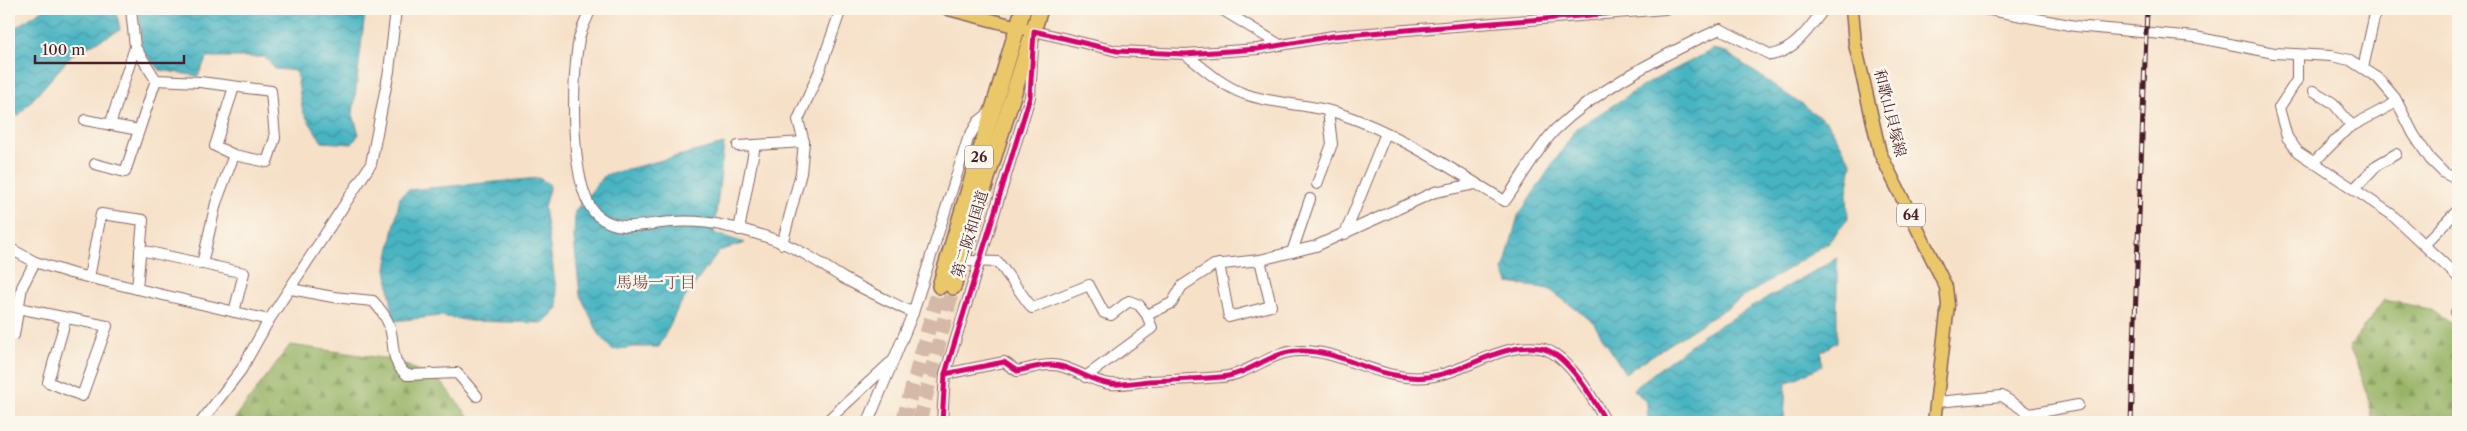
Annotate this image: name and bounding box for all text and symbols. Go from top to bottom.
scale bar [35,32,184,64]
text: 100 m [42,40,85,59]
street label: 和歌山貝塚線 [1870,67,1911,159]
road number: 26 [965,146,993,168]
street label: 第二阪和国道 [947,188,992,280]
road number: 64 [1897,204,1925,226]
district label: 馬場一丁目 [616,272,696,292]

